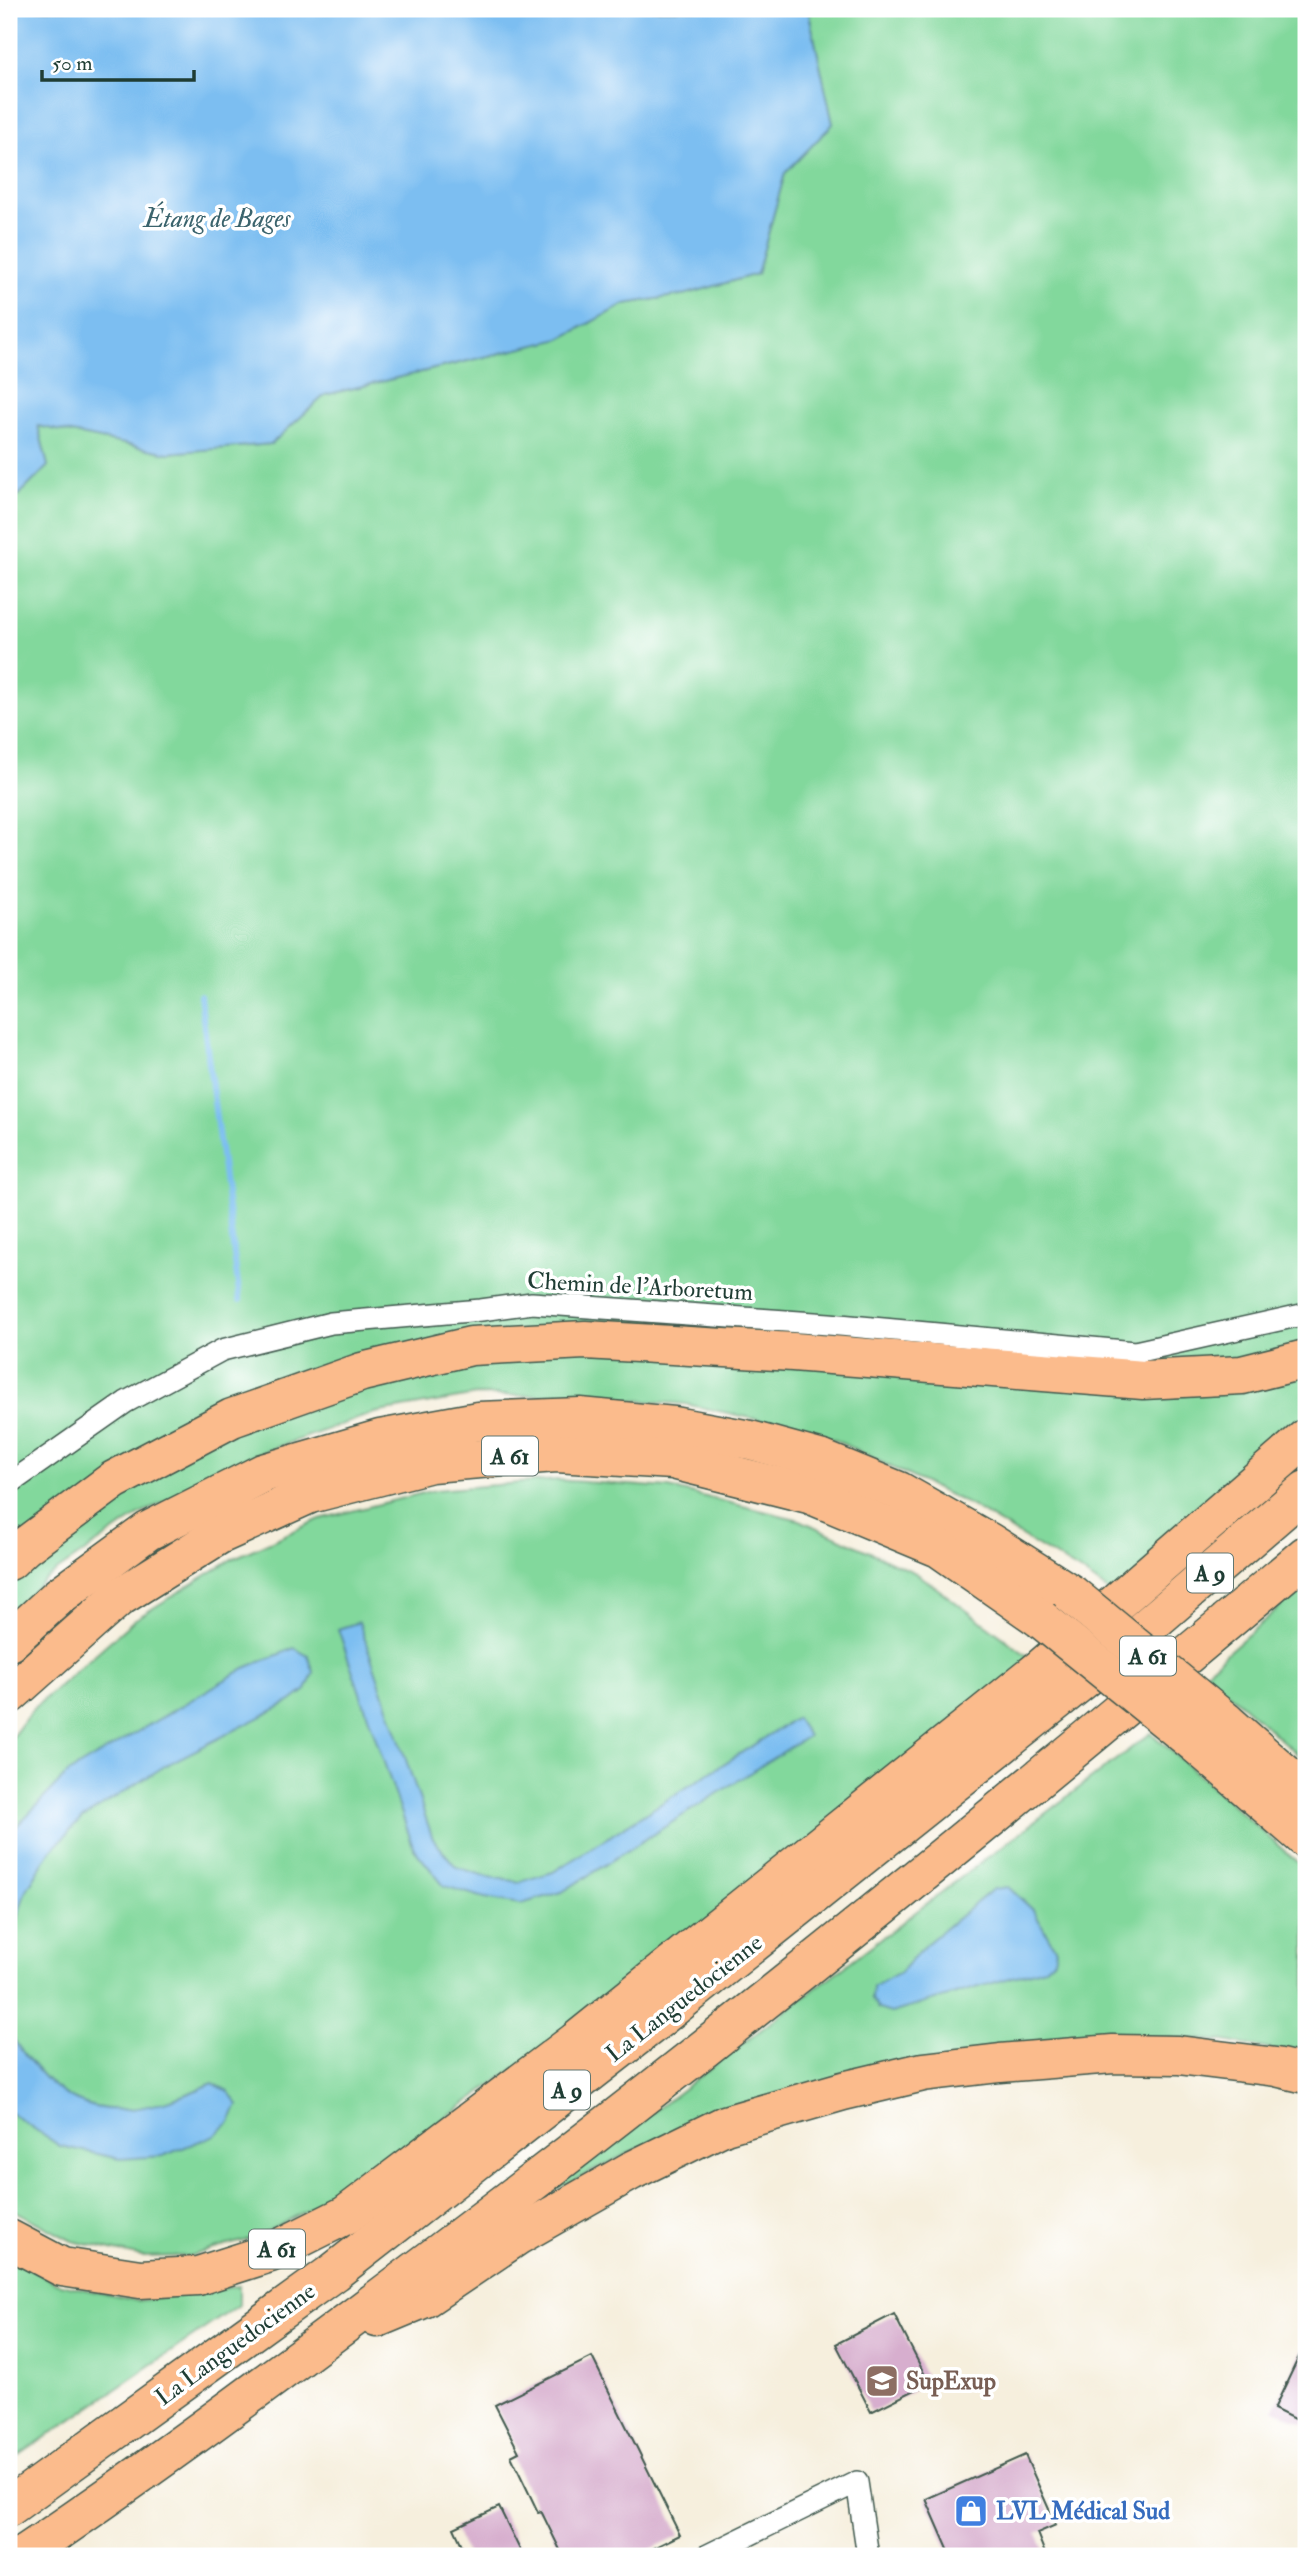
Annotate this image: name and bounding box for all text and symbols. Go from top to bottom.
scale bar [42,38,194,82]
text: 50 m [52,50,93,77]
water label: Étang de Bages [142,201,291,235]
street label: Chemin de l'Arboretum [526,1265,754,1308]
road number: A 61 [482,1436,538,1476]
road number: A 9 [1187,1554,1233,1592]
road number: A 61 [1120,1637,1176,1676]
street label: La Languedocienne [600,1928,769,2069]
road number: A 9 [544,2070,590,2110]
road number: A 61 [249,2230,305,2268]
street label: La Languedocienne [149,2276,321,2413]
school or university icon: SupExup [863,2362,901,2400]
place label: SupExup [906,2366,996,2397]
shop icon: LVL Médical Sud [952,2492,990,2530]
place label: LVL Médical Sud [996,2496,1170,2527]

